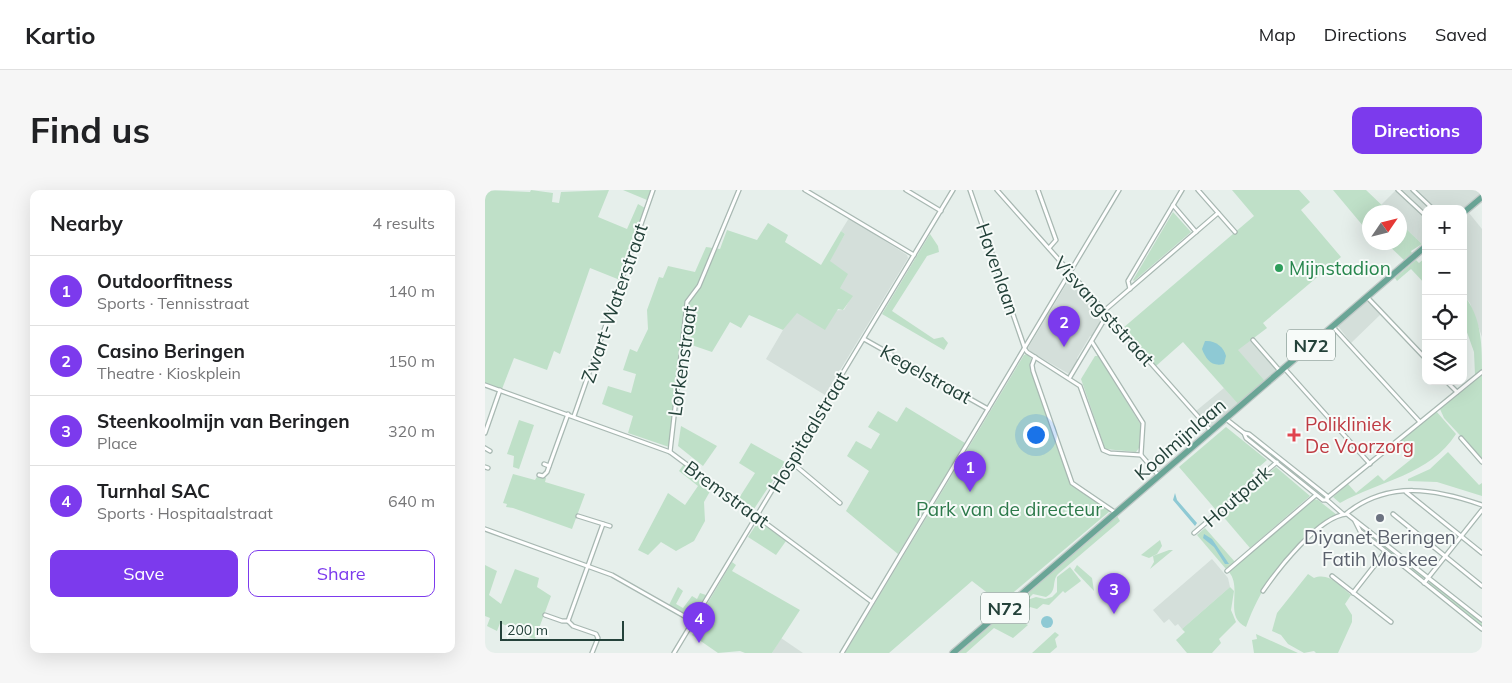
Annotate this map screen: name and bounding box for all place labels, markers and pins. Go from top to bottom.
place label: Mijnstadion [1289,256,1391,280]
marker: Mijnstadion [1273,262,1285,274]
pin: 2 [1048,306,1080,347]
place label: Polikliniek De Voorzorg [1305,412,1414,458]
marker: Polikliniek De Voorzorg [1287,428,1301,442]
pin: 1 [954,451,986,492]
marker: Diyanet Beringen Fatih Moskee [1374,512,1386,524]
place label: Diyanet Beringen Fatih Moskee [1304,525,1456,571]
pin: 3 [1098,573,1130,614]
pin: 4 [683,602,715,643]

